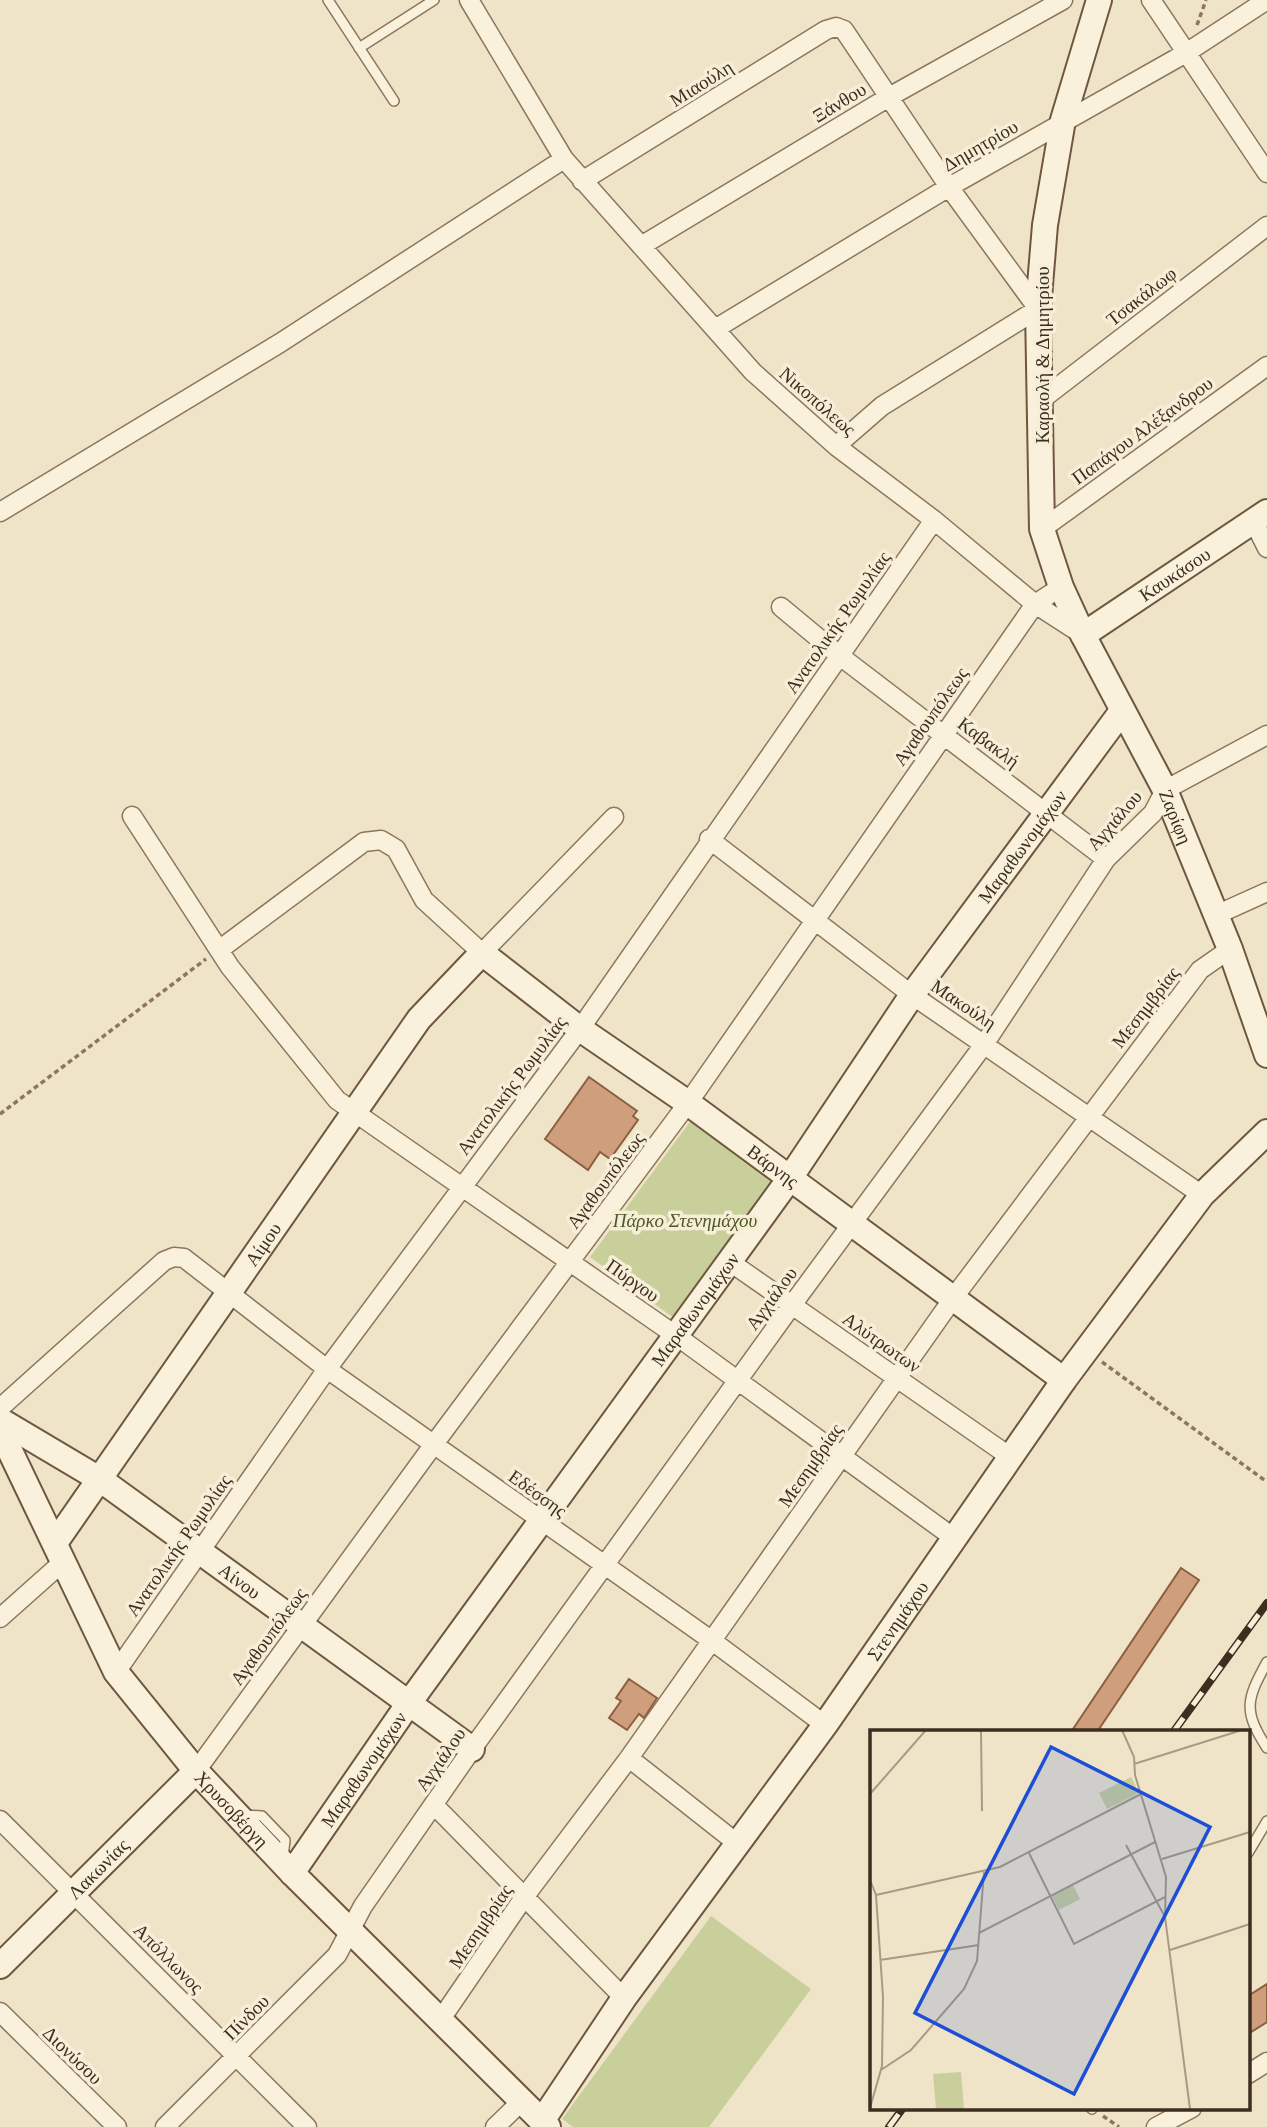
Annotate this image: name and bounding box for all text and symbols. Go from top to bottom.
street label: Μιαούλη [666,56,736,111]
street label: Ξάνθου [809,78,870,127]
street label: Δημητρίου [939,115,1022,175]
street label: Τσακάλωφ [1102,263,1180,330]
street label: Καραολή & Δημητρίου [1032,266,1053,444]
street label: Νικοπόλεως [775,363,860,440]
street label: Παπάγου Αλέξανδρου [1068,372,1217,489]
street label: Καυκάσου [1135,543,1214,606]
street label: Ανατολικής Ρωμυλίας [781,547,895,697]
street label: Αγαθουπόλεως [889,663,972,769]
street label: Καβακλή [954,713,1023,772]
street label: Μαραθωνομάχων [974,786,1071,907]
street label: Αγχιάλου [1083,786,1146,855]
street label: Ζαρίφη [1155,786,1196,847]
street label: Μεσημβρίας [1107,962,1184,1052]
street label: Μακούλη [927,975,1000,1034]
street label: Ανατολικής Ρωμυλίας [452,1011,571,1159]
street label: Αγαθουπόλεως [562,1128,649,1233]
street label: Βάρνης [743,1140,803,1192]
park label: Πάρκο Στενημάχου [612,1210,758,1231]
street label: Αίμου [241,1219,285,1270]
street label: Μαραθωνομάχων [647,1248,744,1370]
street label: Πύργου [602,1255,663,1306]
street label: Αγχιάλου [742,1263,801,1334]
street label: Αλύτρωτων [839,1308,925,1377]
street label: Μεσημβρίας [774,1419,847,1511]
street label: Εδέσσης [505,1465,571,1522]
street label: Ανατολικής Ρωμυλίας [122,1470,236,1620]
street label: Αίνου [215,1559,265,1603]
street label: Στενημάχου [863,1577,933,1665]
street label: Αγαθουπόλεως [226,1583,311,1689]
street label: Μαραθωνομάχων [317,1707,411,1831]
street label: Αγχιάλου [411,1724,470,1795]
inset map [870,1730,1250,2110]
street label: Χρυσοβέργη [190,1767,273,1852]
street label: Λακωνίας [64,1834,133,1904]
street label: Μεσημβρίας [445,1880,516,1972]
street label: Απόλλωνος [130,1919,208,1998]
street label: Πίνδου [219,1990,273,2044]
street label: Διονύσου [39,2022,107,2089]

